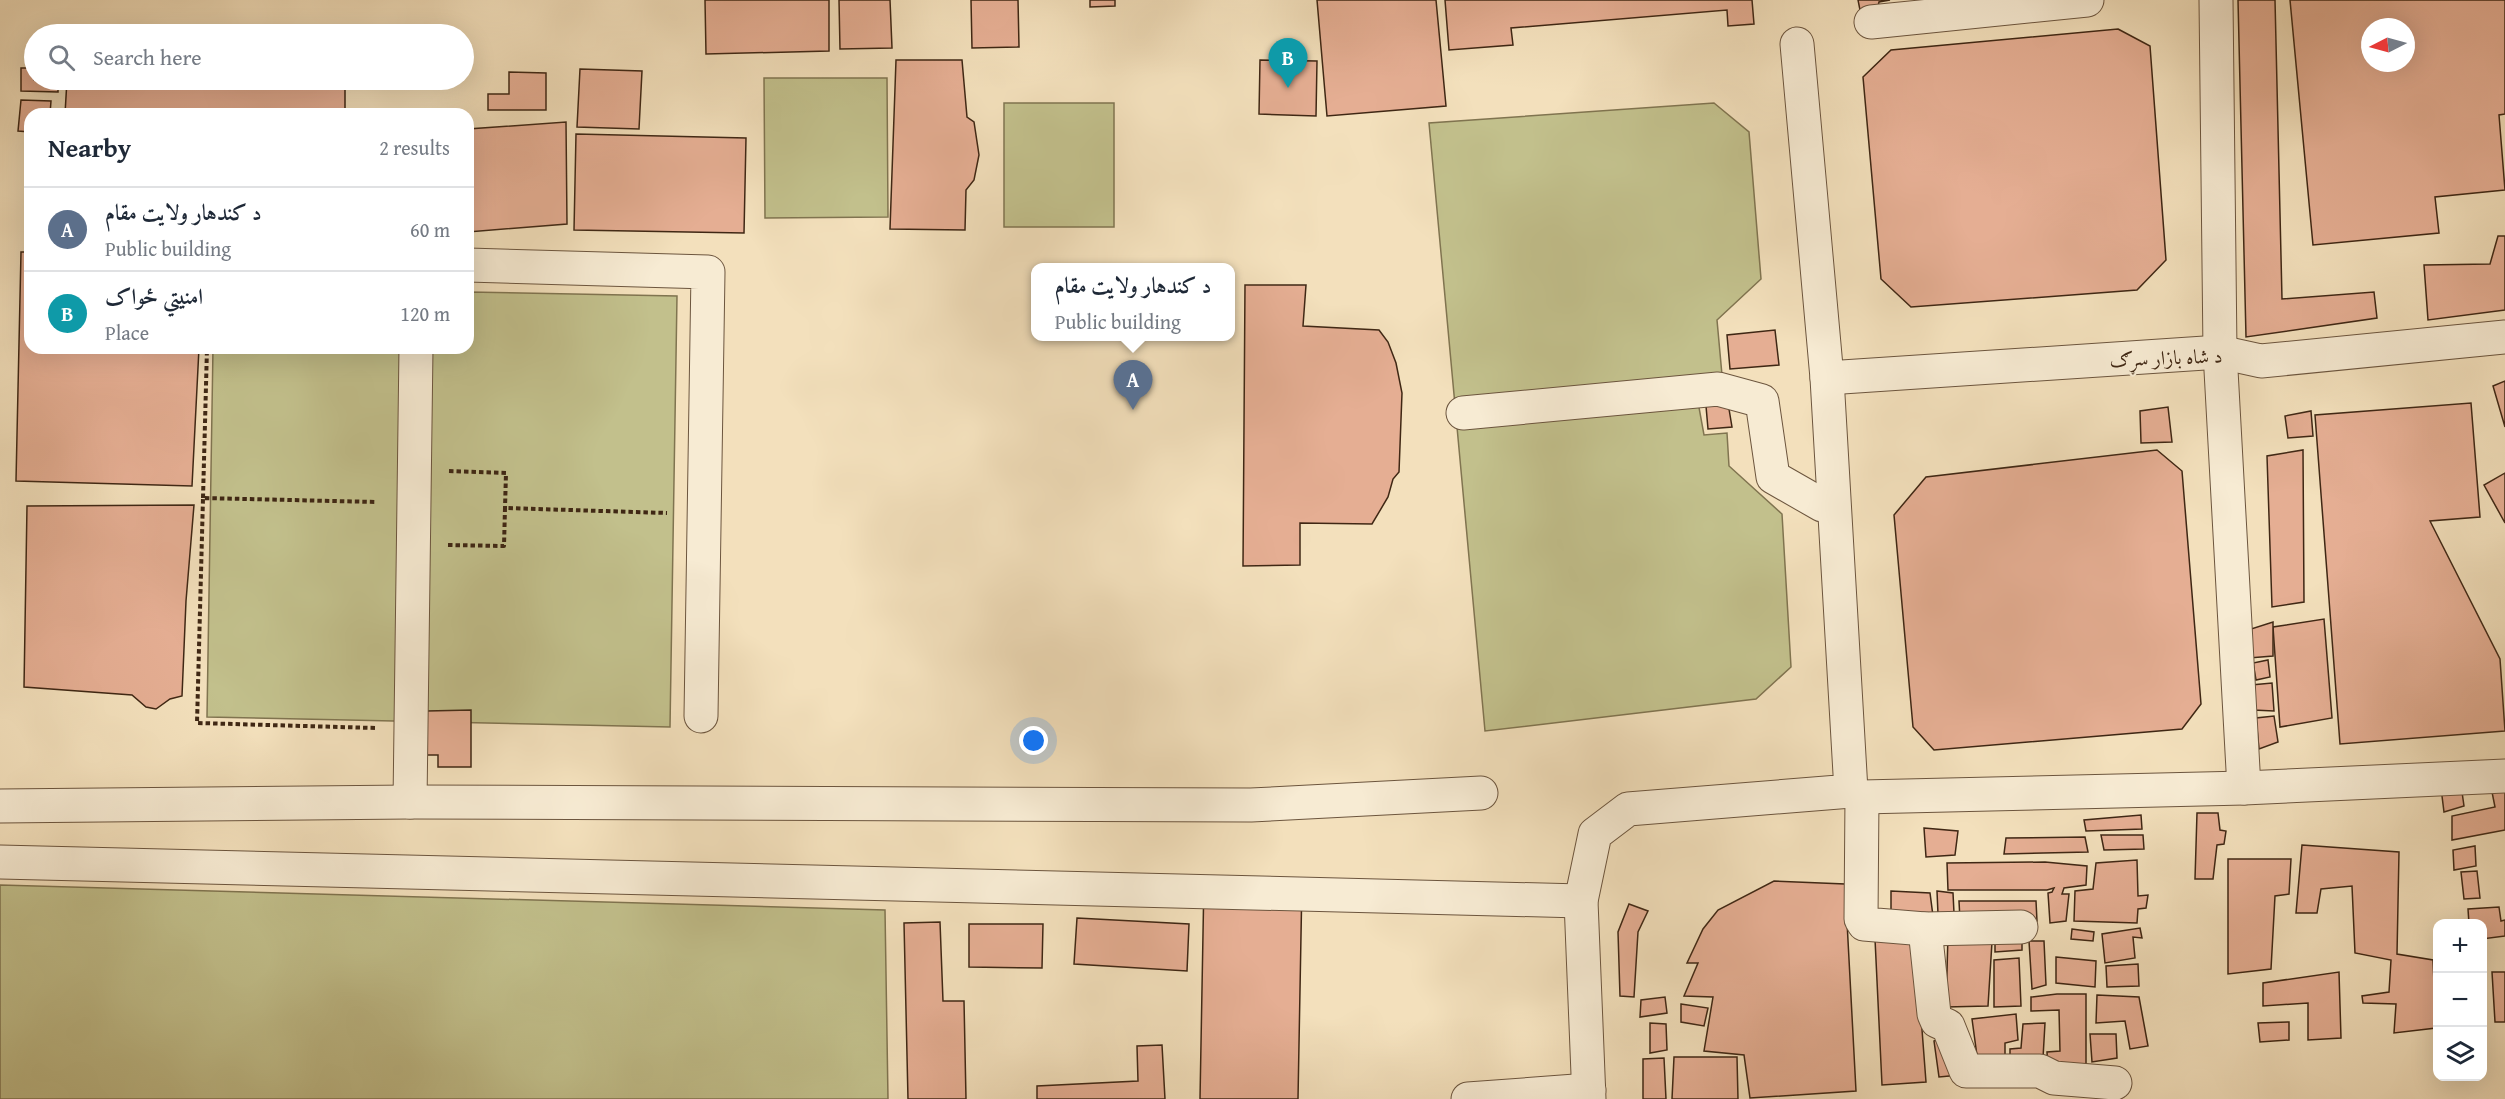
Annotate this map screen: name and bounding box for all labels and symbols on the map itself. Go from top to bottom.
north arrow [2361,18,2415,72]
pin: B [1268,38,1308,88]
street label: د شاه بازار سړګ [2109,341,2223,375]
pin: A [1114,360,1152,410]
your location [1019,726,1048,755]

